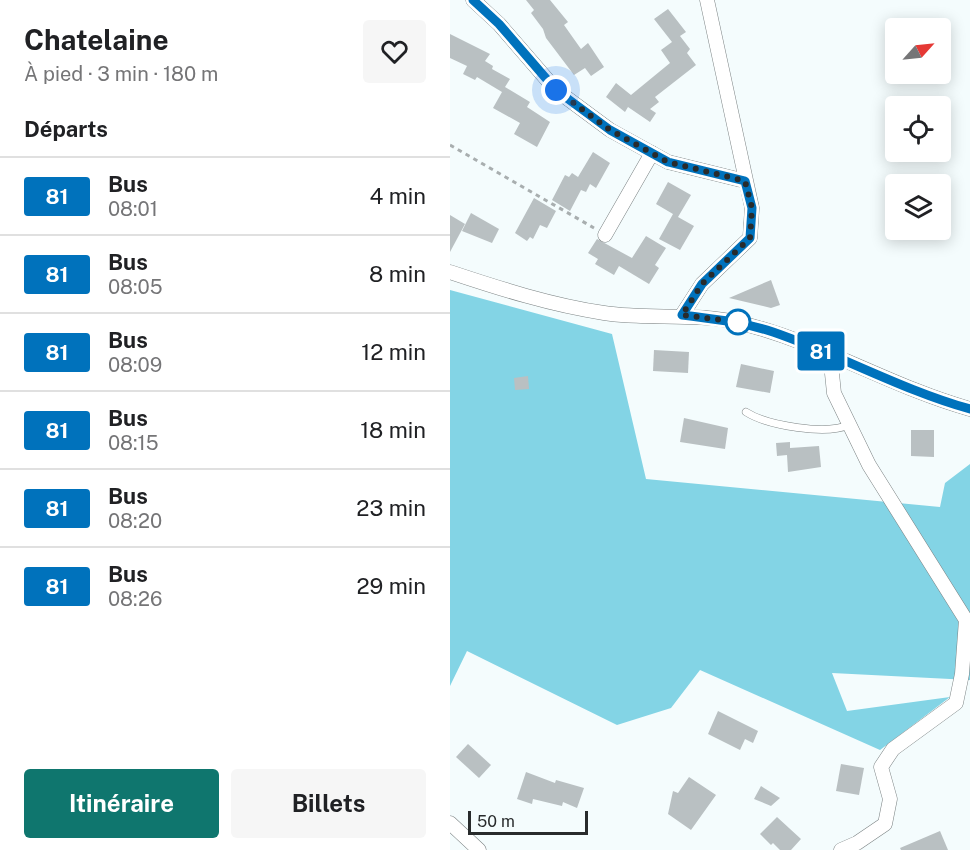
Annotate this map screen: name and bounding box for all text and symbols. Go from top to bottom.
north arrow [885,18,951,84]
map controls [885,18,951,240]
button: heart [363,20,426,83]
text: Chatelaine [24,23,169,56]
text: À pied · 3 min · 180 m [24,62,218,86]
your location [541,75,571,105]
button: locate [885,96,951,162]
text: Départs [24,116,108,142]
text: Bus [108,171,148,197]
button: layers [885,174,951,240]
text: 4 min [370,183,426,209]
text: 81 [45,184,69,209]
text: 08:01 [108,197,158,221]
text: Bus [108,249,148,275]
text: 8 min [369,261,426,287]
text: 81 [45,262,69,287]
text: 08:05 [108,275,163,299]
unlabelled marker [725,309,751,335]
text: Bus [108,327,148,353]
line badge: 81 [794,332,848,370]
text: 12 min [361,339,426,365]
text: 81 [809,339,833,364]
text: 81 [45,340,69,365]
text: 08:09 [108,353,162,377]
text: Bus [108,405,148,431]
text: 18 min [360,417,426,443]
text: 81 [45,418,69,443]
text: 08:15 [108,431,159,455]
text: Bus [108,483,148,509]
text: 23 min [356,495,426,521]
text: 81 [45,496,69,521]
text: 08:20 [108,509,162,533]
text: Bus [108,561,148,587]
text: 29 min [356,573,426,599]
text: 81 [45,574,69,599]
text: 08:26 [108,587,162,611]
button: Itinéraire [24,769,219,838]
button: Billets [231,769,426,838]
scale bar [468,808,588,836]
text: 50 m [477,812,515,831]

